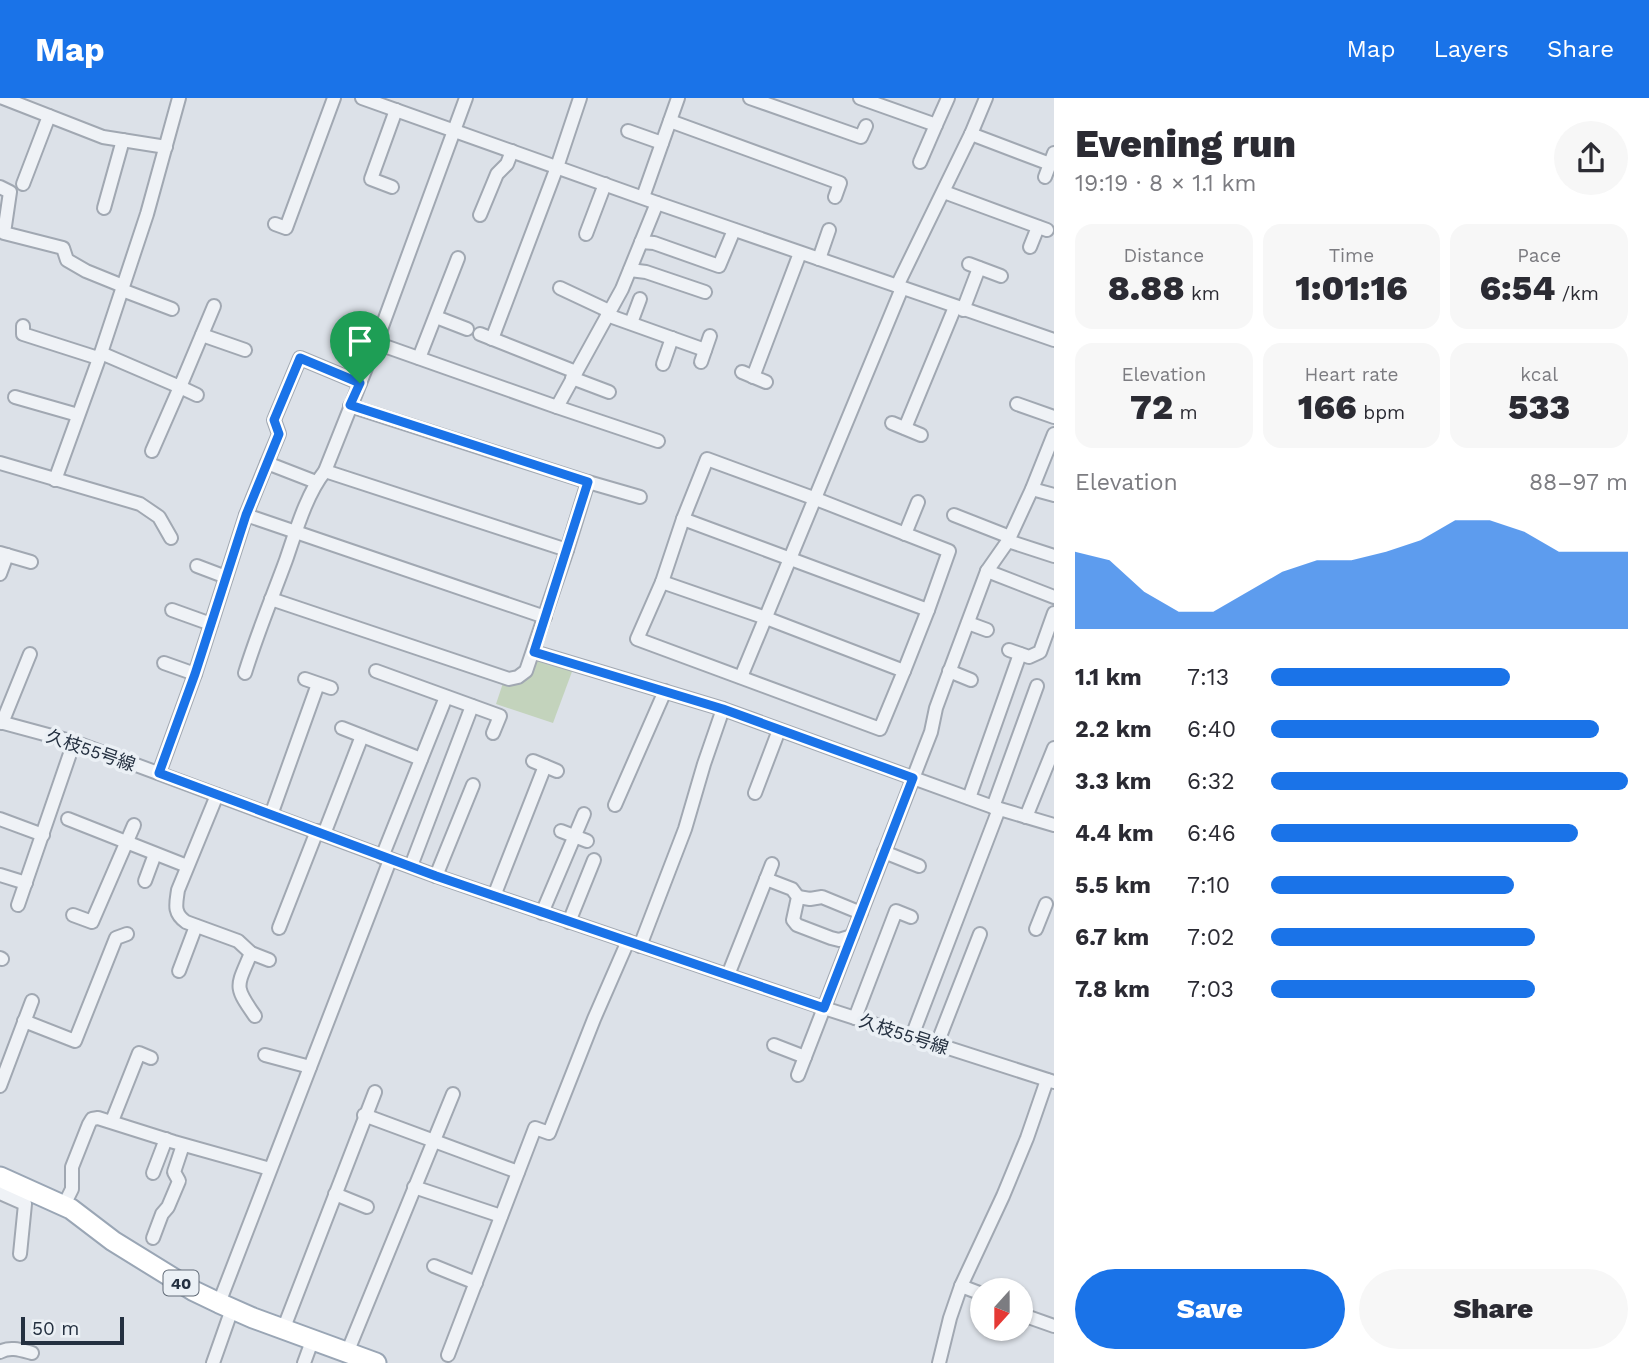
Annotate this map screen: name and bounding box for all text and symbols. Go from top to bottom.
text: Map [35,30,105,69]
text: Map [1347,35,1395,63]
text: Layers [1433,35,1509,63]
text: Share [1547,35,1614,63]
button: share [1554,121,1628,195]
text: Evening run [1075,122,1296,166]
text: 19:19 · 8 × 1.1 km [1075,170,1256,197]
text: Distance [1123,244,1204,267]
text: Time [1329,244,1374,267]
text: Pace [1517,244,1561,267]
text: 8.88 [1108,267,1185,309]
text: 1:01:16 [1295,267,1408,309]
text: 6:54 [1479,267,1555,309]
text: km [1185,282,1220,305]
text: /km [1555,282,1599,305]
pin [330,311,390,383]
icon: arrive [341,322,379,360]
text: Elevation [1121,363,1206,386]
text: Heart rate [1305,363,1398,386]
text: kcal [1520,363,1558,386]
text: 72 [1130,386,1173,428]
text: 166 [1298,386,1357,428]
text: 533 [1508,386,1570,428]
text: m [1173,401,1198,424]
text: bpm [1357,401,1405,424]
text: Elevation [1075,469,1178,496]
text: 88–97 m [1529,469,1628,496]
text: 1.1 km [1075,664,1142,691]
text: 7:13 [1187,664,1229,691]
text: 2.2 km [1075,716,1152,743]
text: 6:40 [1187,716,1236,743]
street label: 久枝55号線 [44,725,138,775]
text: 3.3 km [1075,768,1151,795]
text: 6:32 [1187,768,1235,795]
text: 4.4 km [1075,820,1154,847]
text: 6:46 [1187,820,1236,847]
text: 5.5 km [1075,872,1151,899]
text: 7:10 [1187,872,1230,899]
text: 6.7 km [1075,924,1149,951]
text: 7:02 [1187,924,1234,951]
text: 7.8 km [1075,976,1150,1003]
text: 7:03 [1187,976,1234,1003]
street label: 久枝55号線 [857,1010,951,1058]
button: Save [1075,1269,1345,1349]
button: Share [1359,1269,1628,1349]
road number: 40 [164,1270,198,1296]
north arrow [970,1278,1032,1340]
map controls [970,1278,1033,1341]
scale bar [21,1314,124,1346]
text: 50 m [32,1317,79,1340]

